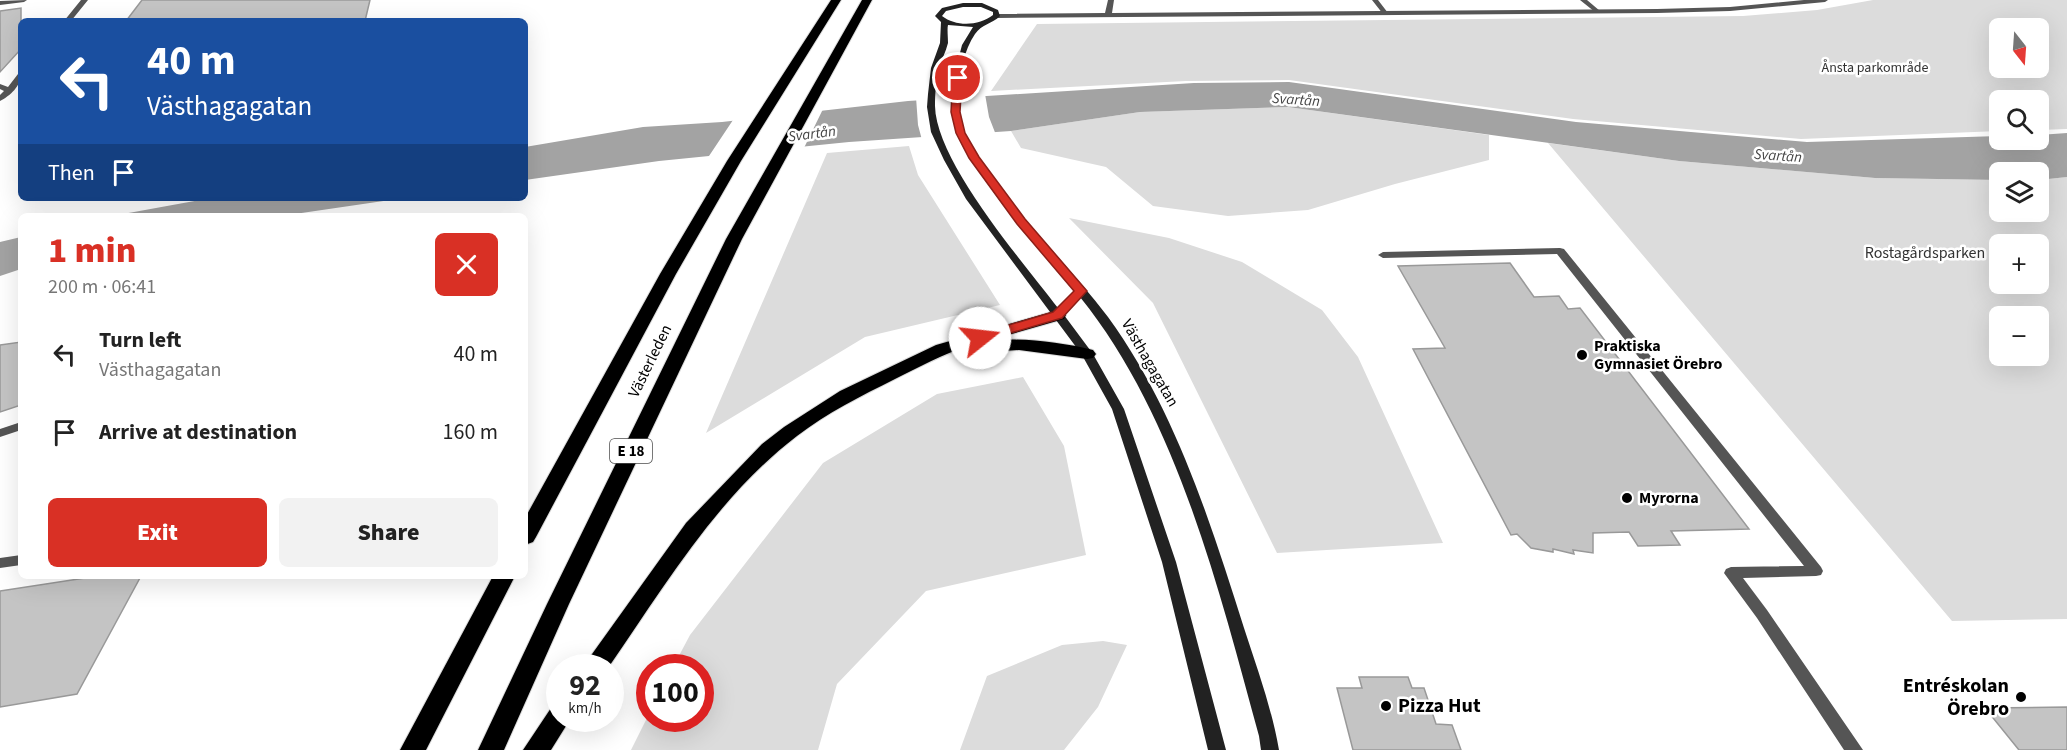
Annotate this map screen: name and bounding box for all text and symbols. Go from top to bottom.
north arrow [1989,18,2049,78]
map controls [1989,18,2049,366]
text: 40 m [147,31,236,91]
icon: left [48,42,126,120]
pin [932,52,983,103]
park label: Ånsta parkområde [1822,58,1928,78]
icon: arrive [941,61,974,94]
text: Västhagagatan [147,87,312,126]
water label: Svartån [1271,88,1321,112]
button: search [1989,90,2049,150]
water label: Svartån [787,121,837,147]
water label: Svartån [1753,144,1803,168]
icon: arrive [107,156,140,189]
text: Then [48,157,95,189]
button: layers [1989,162,2049,222]
text: 1 min [48,225,136,276]
button: close [435,233,498,296]
button: + [1989,234,2049,294]
park label: Rostagårdsparken [1865,242,1985,264]
text: 200 m · 06:41 [48,273,156,301]
position arrow [948,306,1012,370]
button: − [1989,306,2049,366]
street label: Västhagagatan [1116,315,1184,411]
street label: Västerleden [623,321,677,401]
text: Turn left [99,324,181,356]
place label: Praktiska Gymnasiet Örebro [1594,335,1723,375]
icon: left [48,338,81,371]
text: 40 m [453,338,498,370]
marker: Praktiska Gymnasiet Örebro [1575,348,1589,362]
text: Västhagagatan [99,356,221,384]
icon: arrive [48,416,81,449]
text: Arrive at destination [99,416,297,448]
text: 160 m [443,416,498,448]
road number: E 18 [610,439,652,463]
place label: Myrorna [1639,487,1699,509]
marker: Myrorna [1620,491,1634,505]
button: Exit [48,498,267,567]
button: Share [279,498,498,567]
speed limit sign: 100 [636,654,714,732]
text: 92 [569,664,601,707]
place label: Entréskolan Örebro [1903,672,2009,723]
marker: Entréskolan Örebro [2014,690,2028,704]
place label: Pizza Hut [1398,692,1481,720]
text: km/h [568,698,602,719]
marker: Pizza Hut [1379,699,1393,713]

